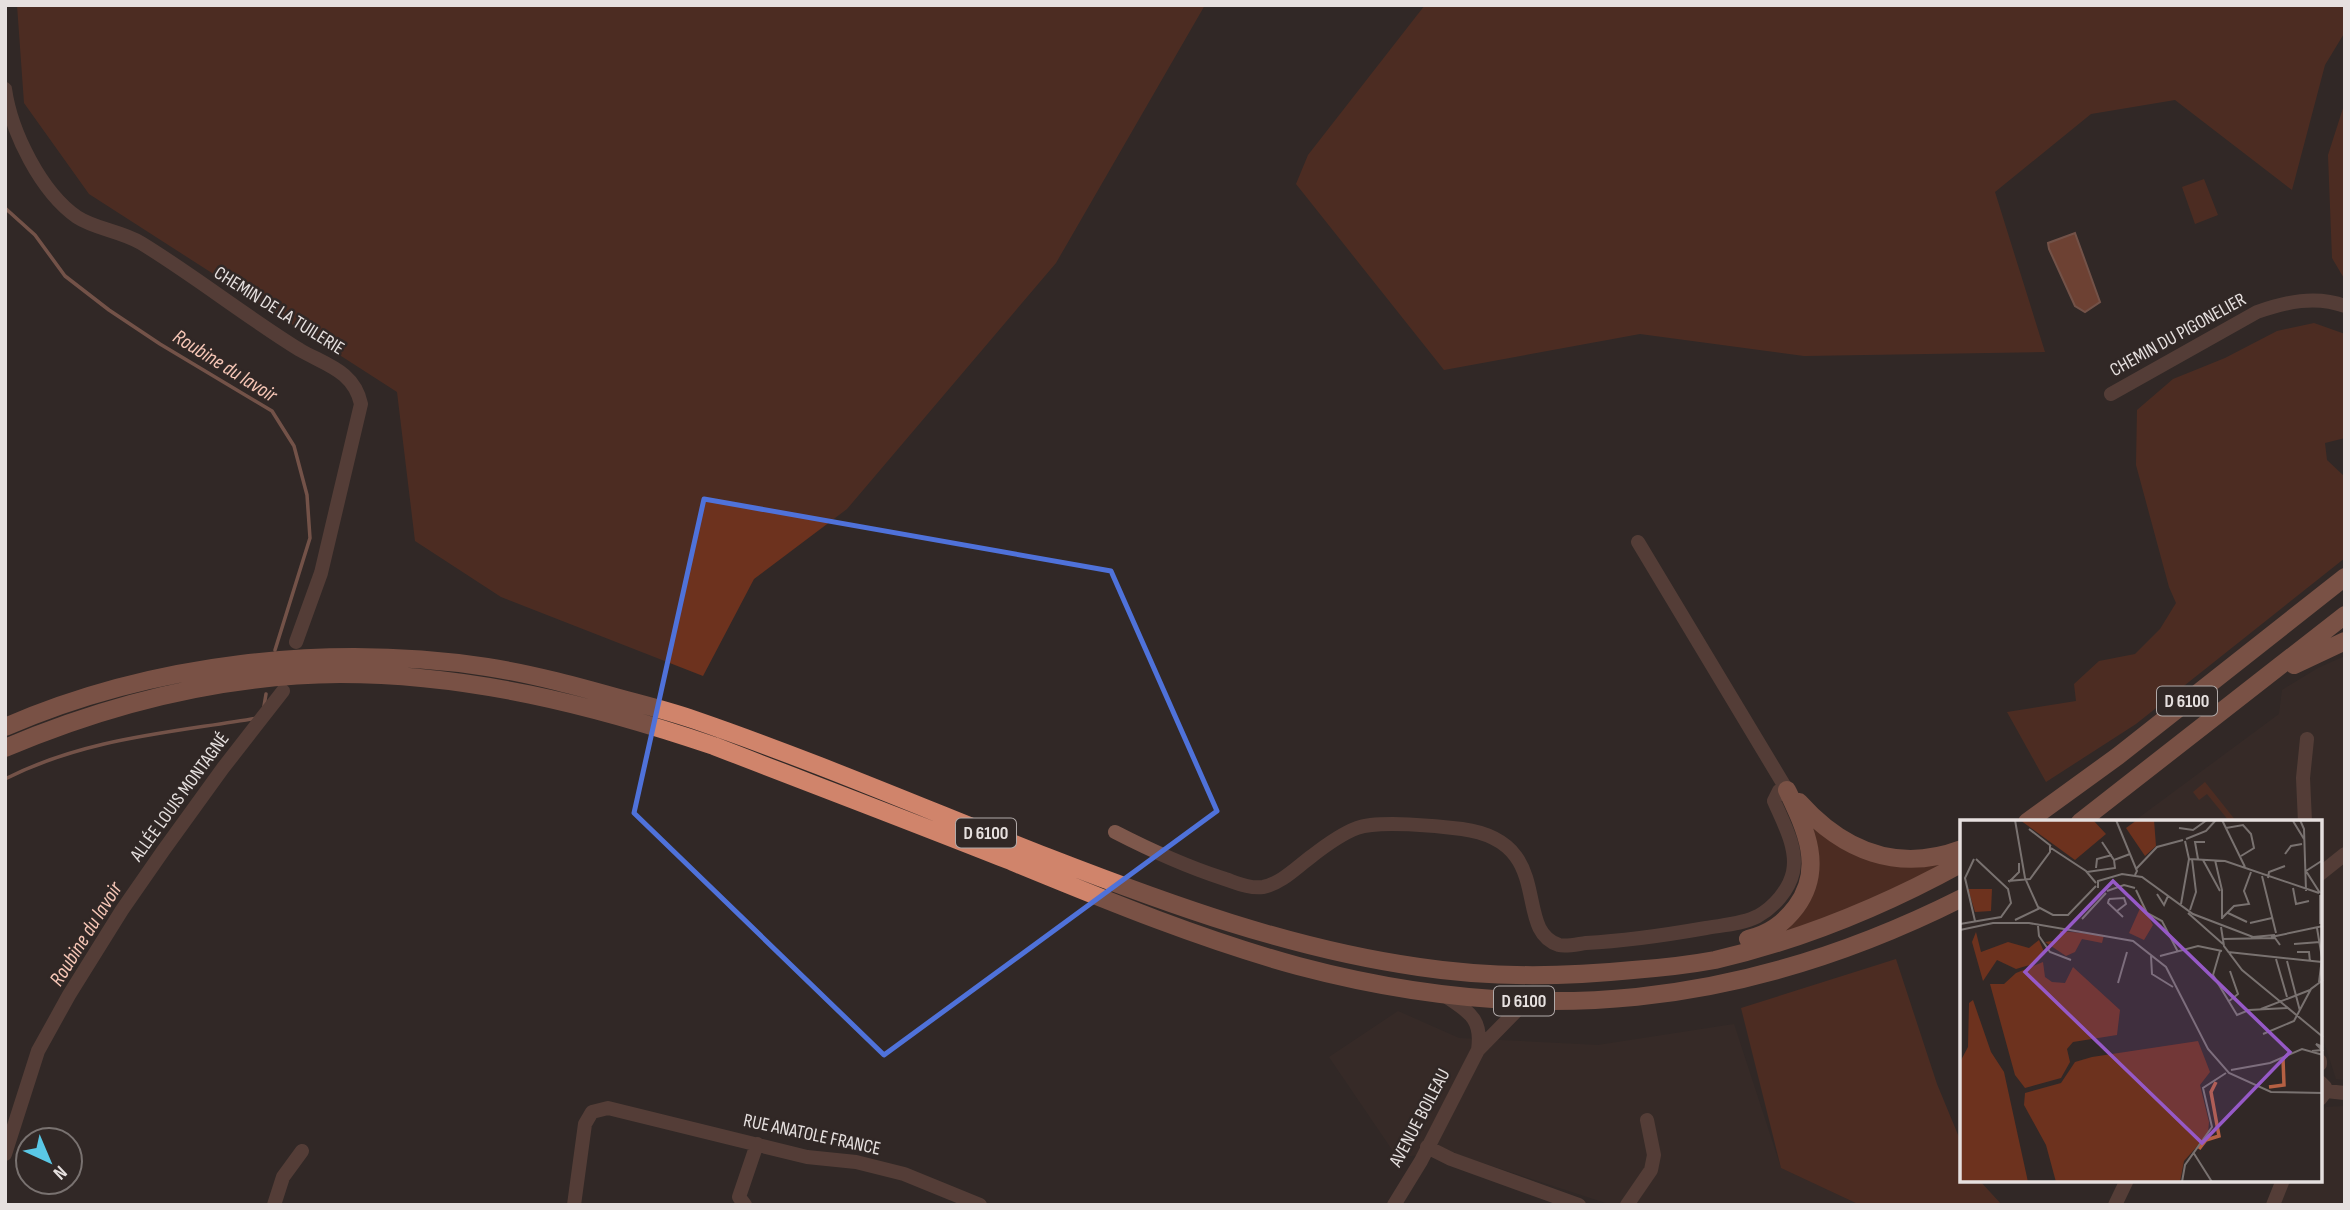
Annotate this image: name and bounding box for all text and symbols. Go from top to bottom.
street label: CHEMIN DE LA TUILERIE [210,262,348,360]
street label: CHEMIN DU PIGONELIER [2106,288,2250,382]
water label: Roubine du lavoir [168,324,282,408]
road number: D 6100 [2157,686,2217,716]
street label: ALLÉE LOUIS MONTAGNÉ [125,728,234,867]
road number: D 6100 [956,818,1016,848]
inset map [1960,820,2322,1182]
water label: Roubine du lavoir [44,877,128,991]
road number: D 6100 [1494,986,1554,1016]
street label: AVENUE BOILEAU [1384,1065,1455,1172]
street label: RUE ANATOLE FRANCE [741,1109,883,1161]
north arrow [14,1126,84,1196]
text: N [48,1160,71,1184]

